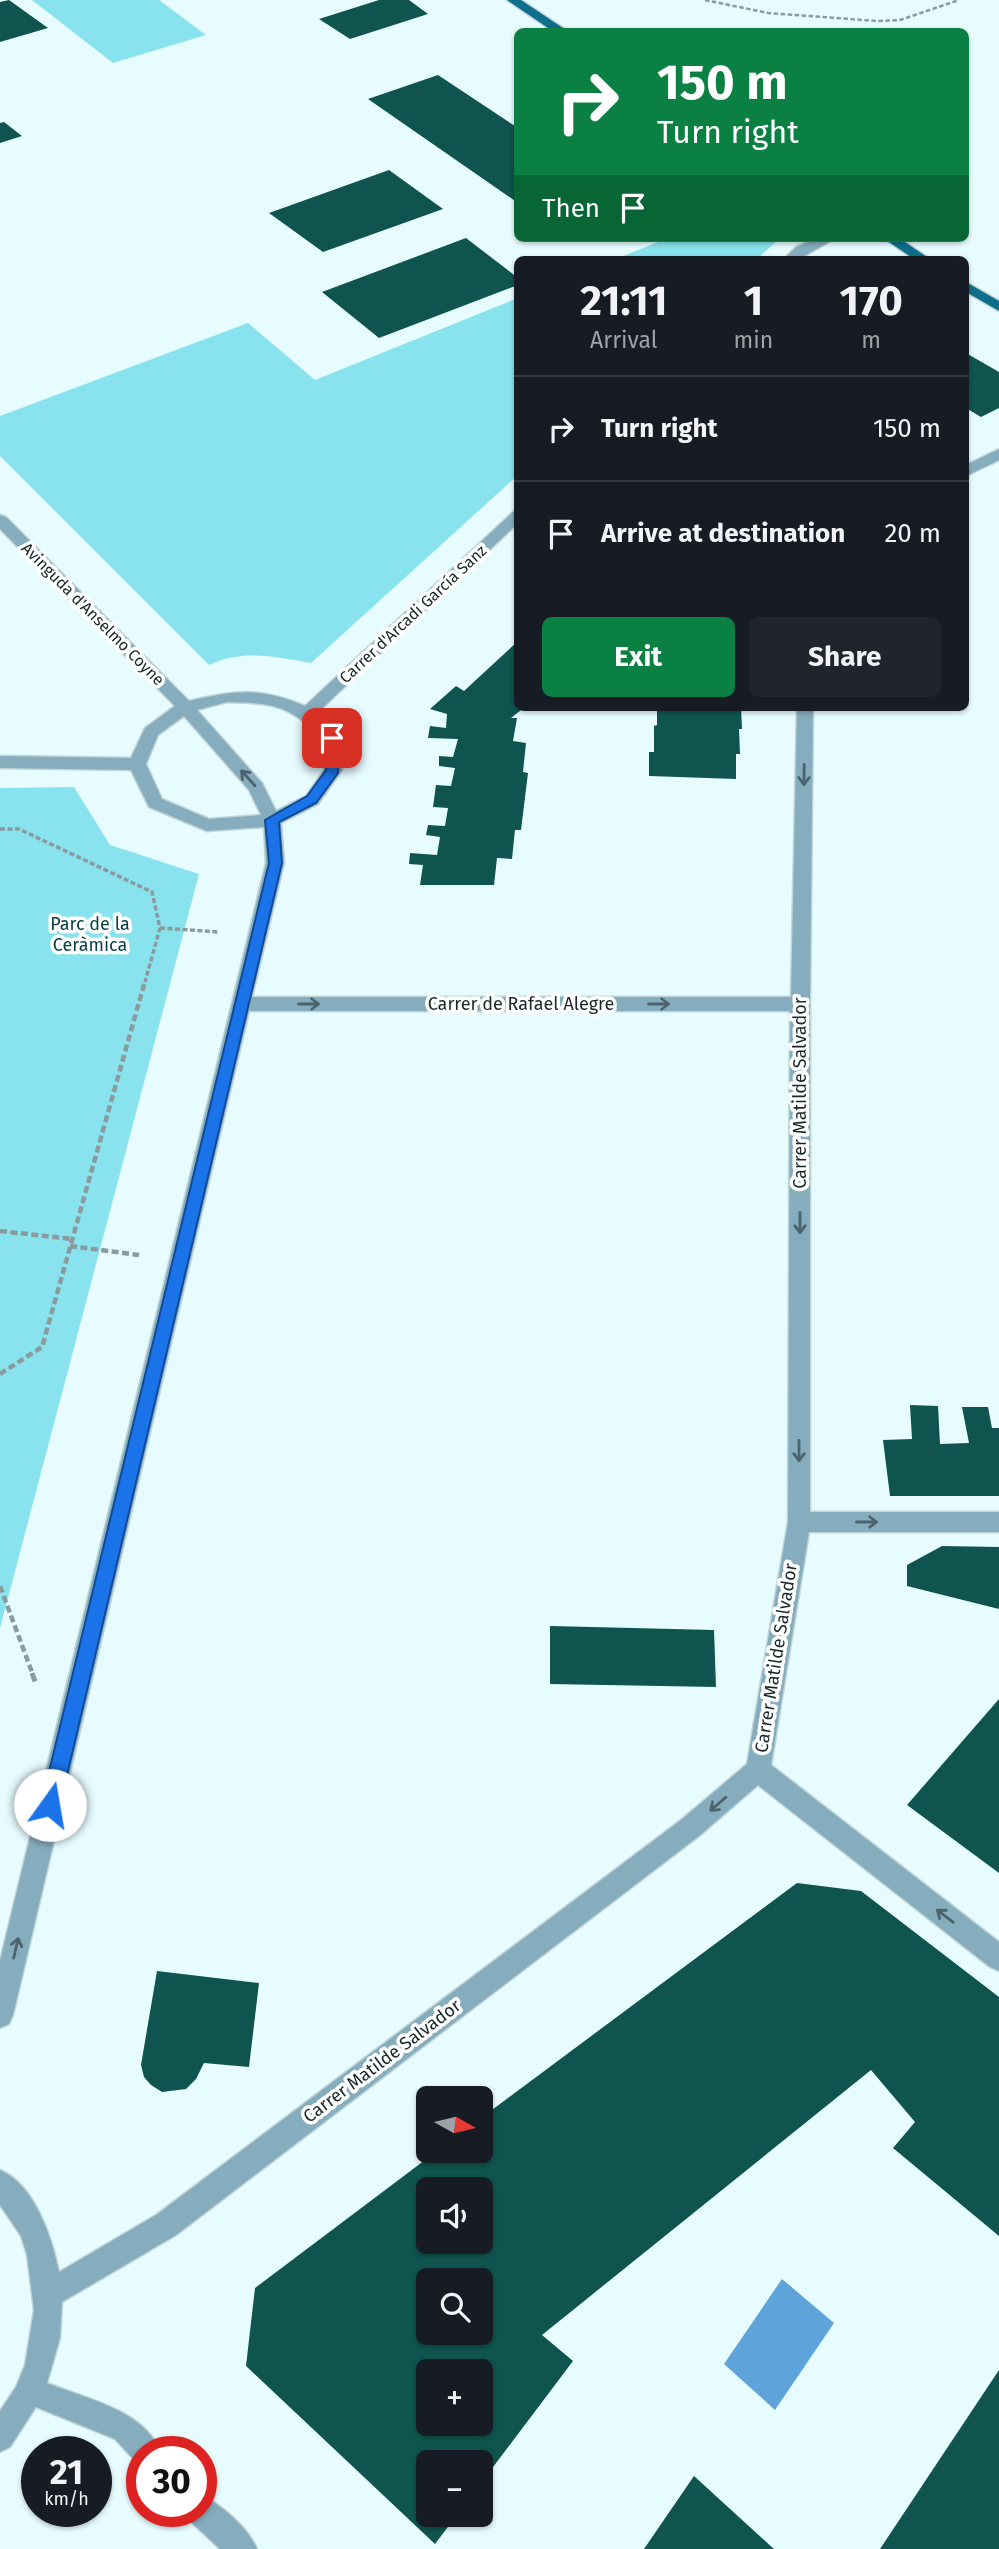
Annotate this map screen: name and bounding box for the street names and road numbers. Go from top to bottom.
street label: Avinguda d'Anselmo Coyne [18,539,168,689]
street label: Carrer d'Arcadi García Sanz [336,541,490,687]
street label: Carrer de Rafael Alegre [428,993,614,1015]
street label: Carrer Matilde Salvador [789,997,811,1189]
street label: Carrer Matilde Salvador [750,1562,802,1754]
street label: Carrer Matilde Salvador [299,1995,465,2127]

